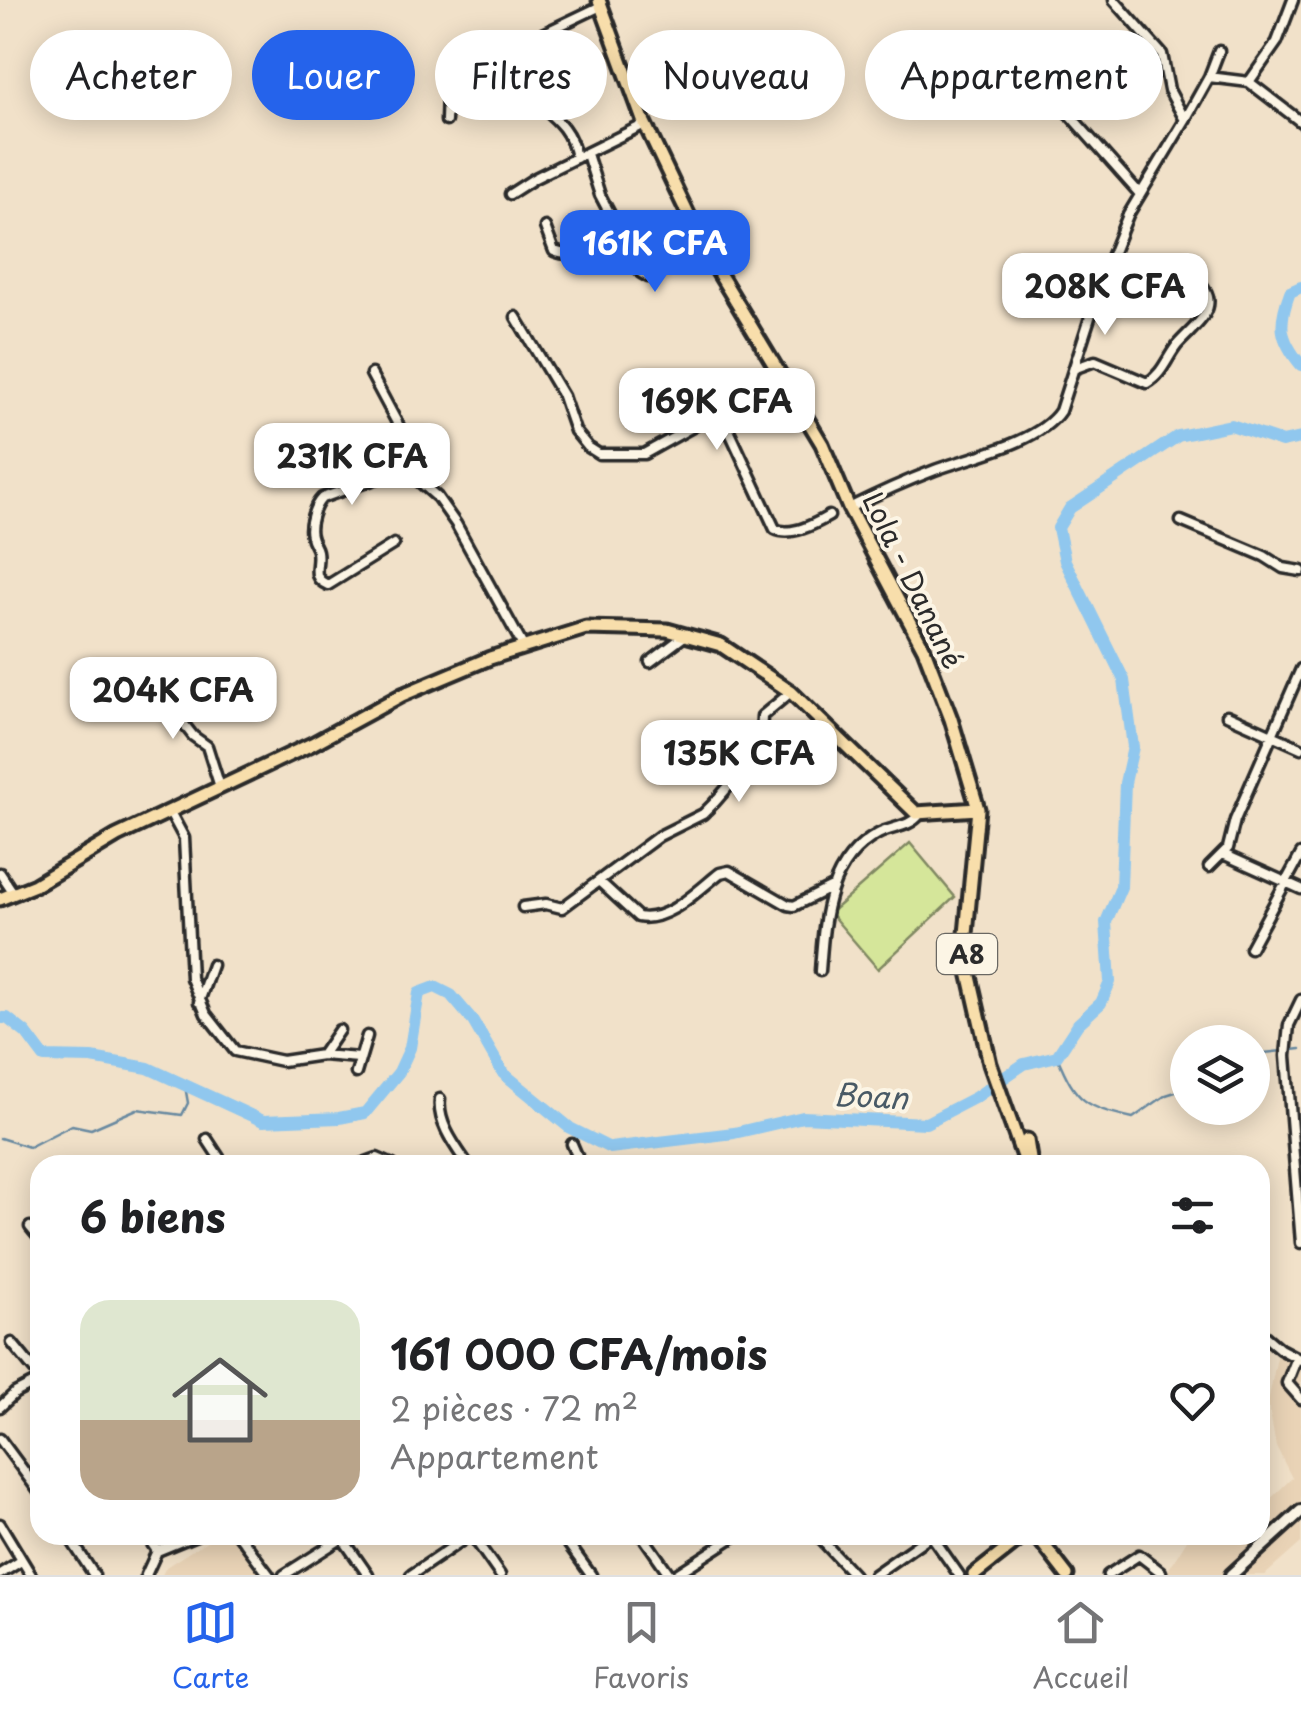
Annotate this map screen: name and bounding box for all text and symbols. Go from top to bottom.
chip: Acheter [30,30,232,120]
chip: Louer [252,30,415,120]
chip: Filtres [435,30,607,120]
chip: Nouveau [627,30,845,120]
chip: Appartement [865,30,1163,120]
pin: 161K CFA [552,210,758,295]
text: 161K CFA [582,218,728,266]
pin: 208K CFA [1002,253,1208,338]
text: 208K CFA [1024,261,1186,309]
pin: 169K CFA [614,368,820,453]
text: 169K CFA [641,376,793,424]
pin: 231K CFA [249,423,455,508]
text: 231K CFA [276,431,428,479]
street label: Lola - Danané [853,484,975,676]
pin: 204K CFA [70,657,276,742]
text: 204K CFA [92,665,254,713]
pin: 135K CFA [636,720,842,805]
text: 135K CFA [663,728,815,776]
road number: A8 [937,934,997,974]
map controls [1170,1025,1270,1125]
button: layers [1170,1025,1270,1125]
water label: Boan [833,1071,911,1120]
text: 6 biens [80,1184,226,1247]
icon: filters [1165,1188,1220,1243]
text: 161 000 CFA/mois [390,1321,768,1384]
icon: home [160,1340,280,1460]
icon: heart [1165,1373,1220,1428]
text: 2 pièces · 72 m² [390,1384,638,1432]
text: Appartement [390,1432,599,1480]
tab: Carte [172,1595,249,1698]
tab: Favoris [593,1595,689,1698]
tab: Accueil [1033,1595,1129,1698]

